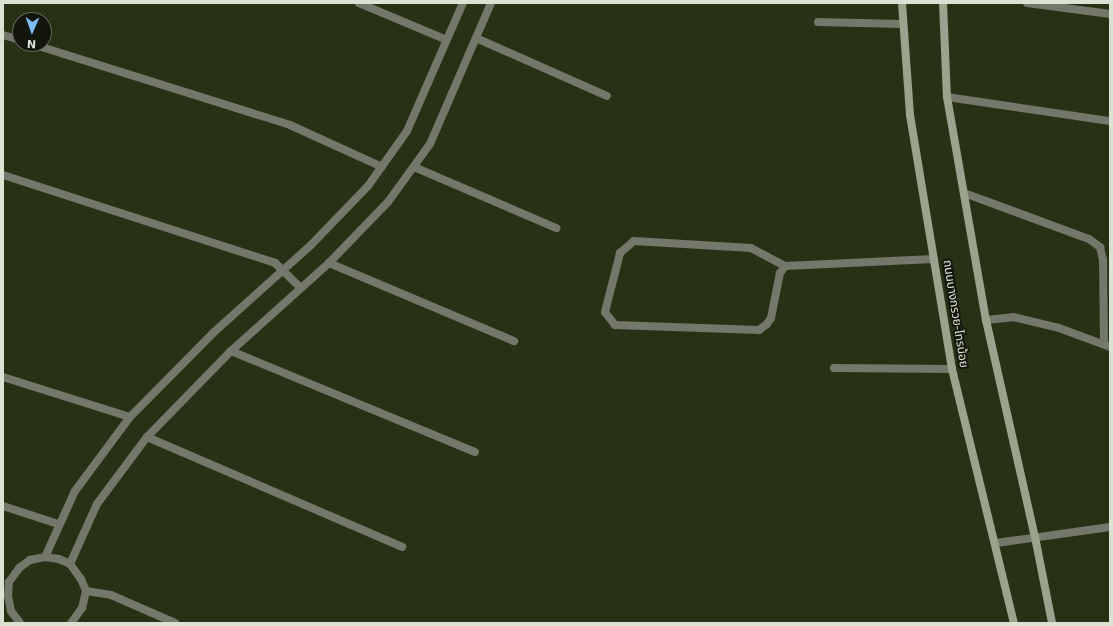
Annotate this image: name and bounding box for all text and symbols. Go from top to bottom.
north arrow [12,12,52,52]
text: N [27,37,36,50]
street label: ถนนบางกรวย-ไทรน้อย [939,259,971,369]

